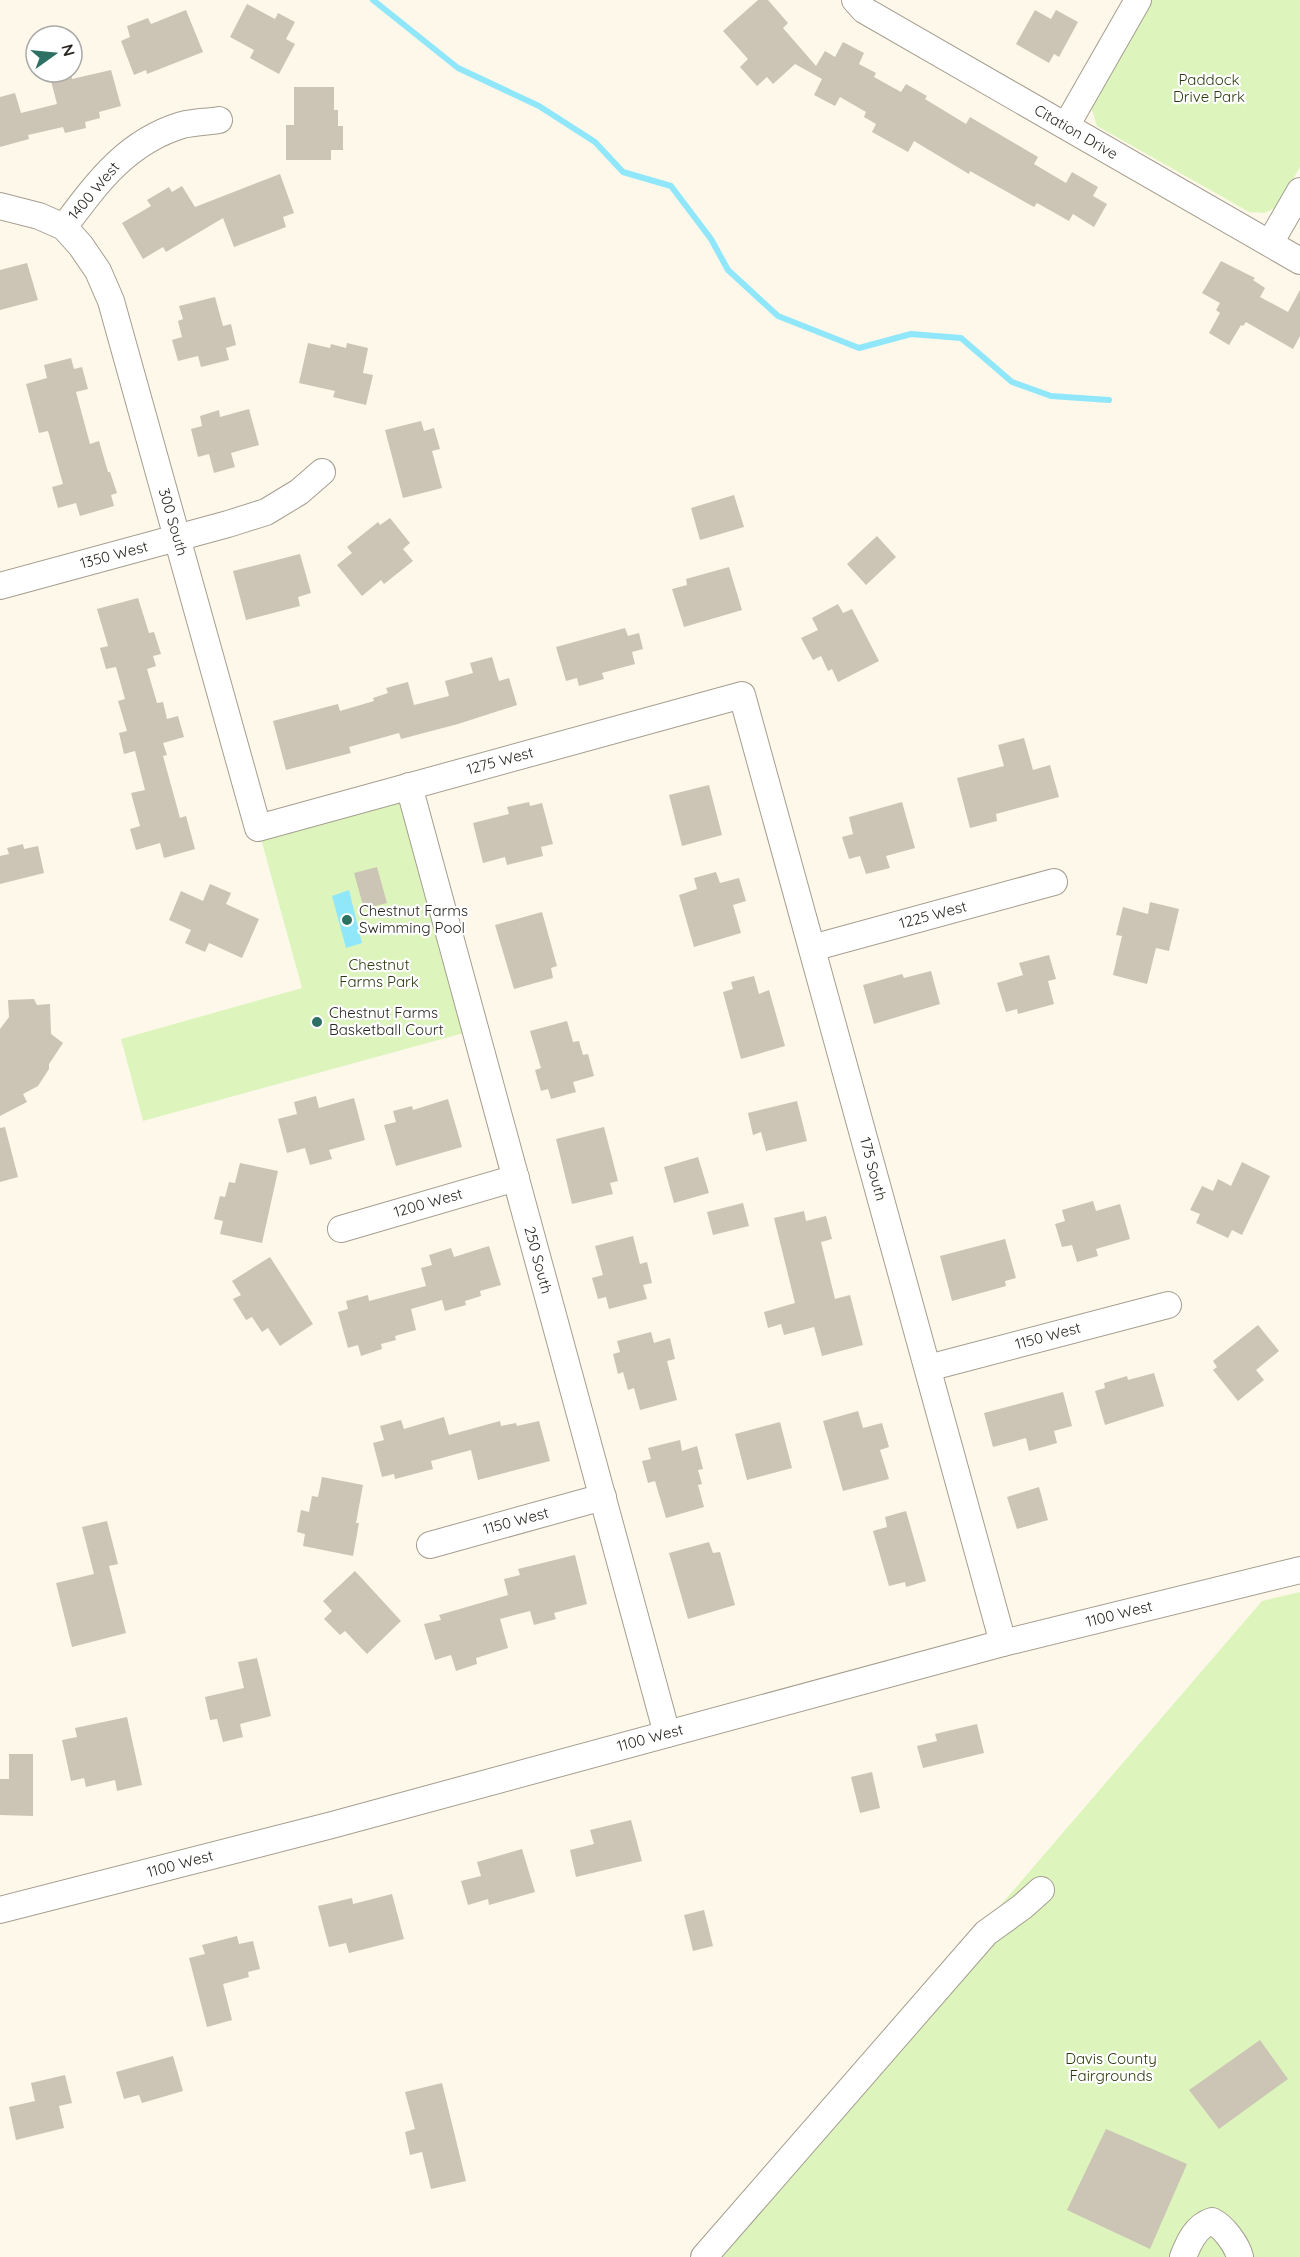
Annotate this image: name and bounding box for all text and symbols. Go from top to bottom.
north arrow [24,24,84,84]
text: N [57,42,80,58]
park label: Paddock Drive Park [1173,70,1245,106]
street label: Citation Drive [1031,100,1121,163]
street label: 1400 West [64,158,123,224]
street label: 300 South [155,486,192,558]
street label: 1350 West [78,536,150,573]
street label: 1275 West [464,742,535,779]
street label: 1225 West [897,896,969,933]
place label: Chestnut Farms Swimming Pool [359,901,468,937]
marker: Chestnut Farms Swimming Pool [340,913,354,927]
park label: Chestnut Farms Park [339,955,419,991]
place label: Chestnut Farms Basketball Court [329,1003,444,1039]
marker: Chestnut Farms Basketball Court [310,1015,324,1029]
street label: 175 South [856,1135,891,1203]
street label: 1200 West [391,1184,464,1221]
street label: 250 South [520,1224,557,1296]
street label: 1150 West [1013,1318,1083,1353]
street label: 1150 West [481,1503,551,1538]
street label: 1100 West [1084,1596,1154,1631]
street label: 1100 West [615,1720,685,1755]
street label: 1100 West [145,1846,215,1881]
park label: Davis County Fairgrounds [1065,2049,1157,2085]

